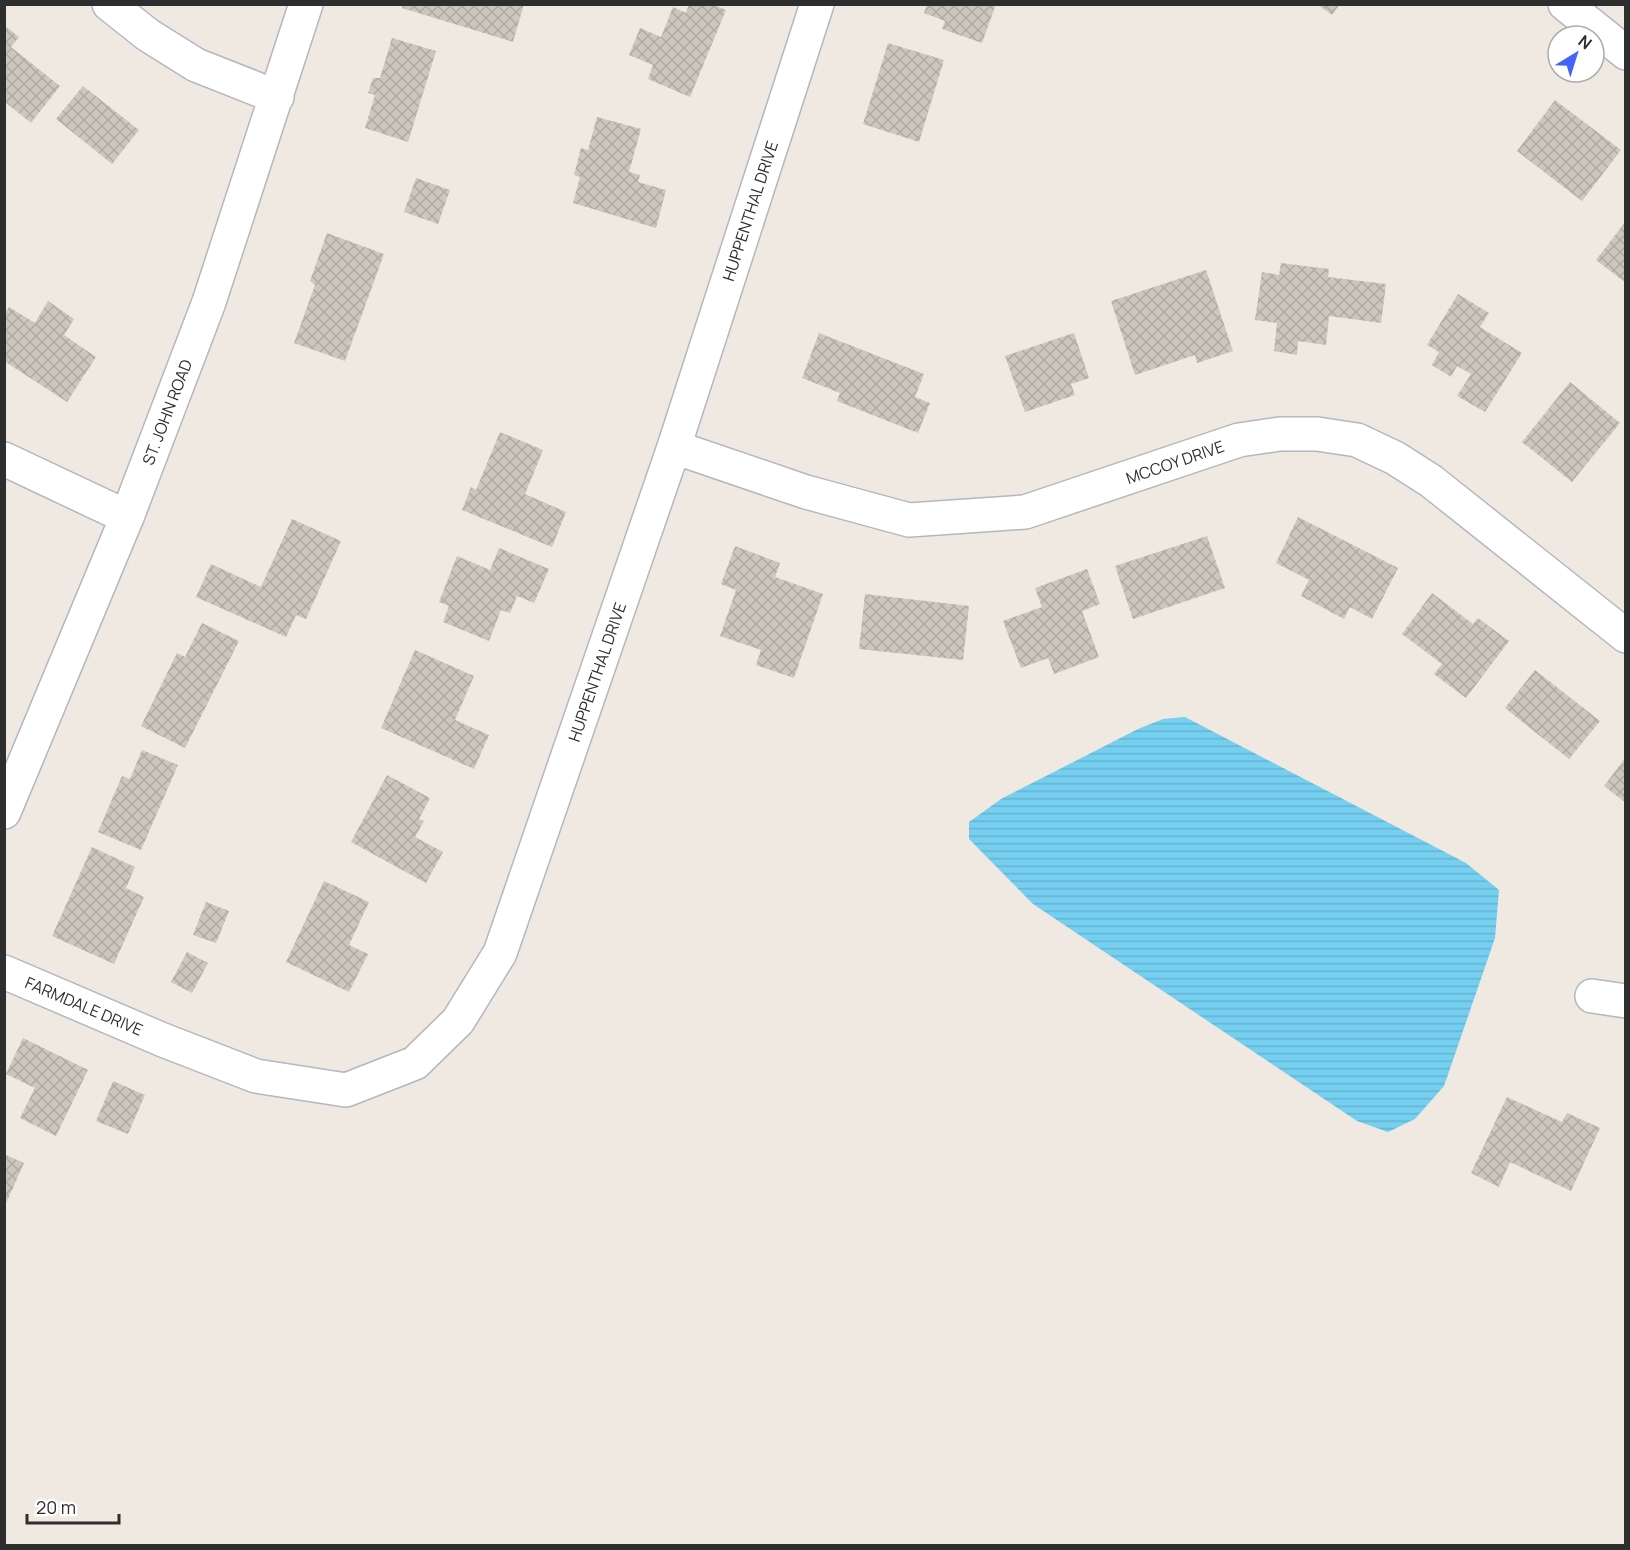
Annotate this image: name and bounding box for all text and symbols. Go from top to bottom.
north arrow [1546,24,1606,84]
text: N [1574,30,1597,54]
street label: HUPPENTHAL DRIVE [717,138,783,284]
street label: ST. JOHN ROAD [137,356,197,468]
street label: MCCOY DRIVE [1123,435,1227,489]
street label: HUPPENTHAL DRIVE [563,599,631,745]
street label: FARMDALE DRIVE [22,971,146,1041]
scale bar [27,1487,118,1525]
text: 20 m [36,1495,76,1519]

